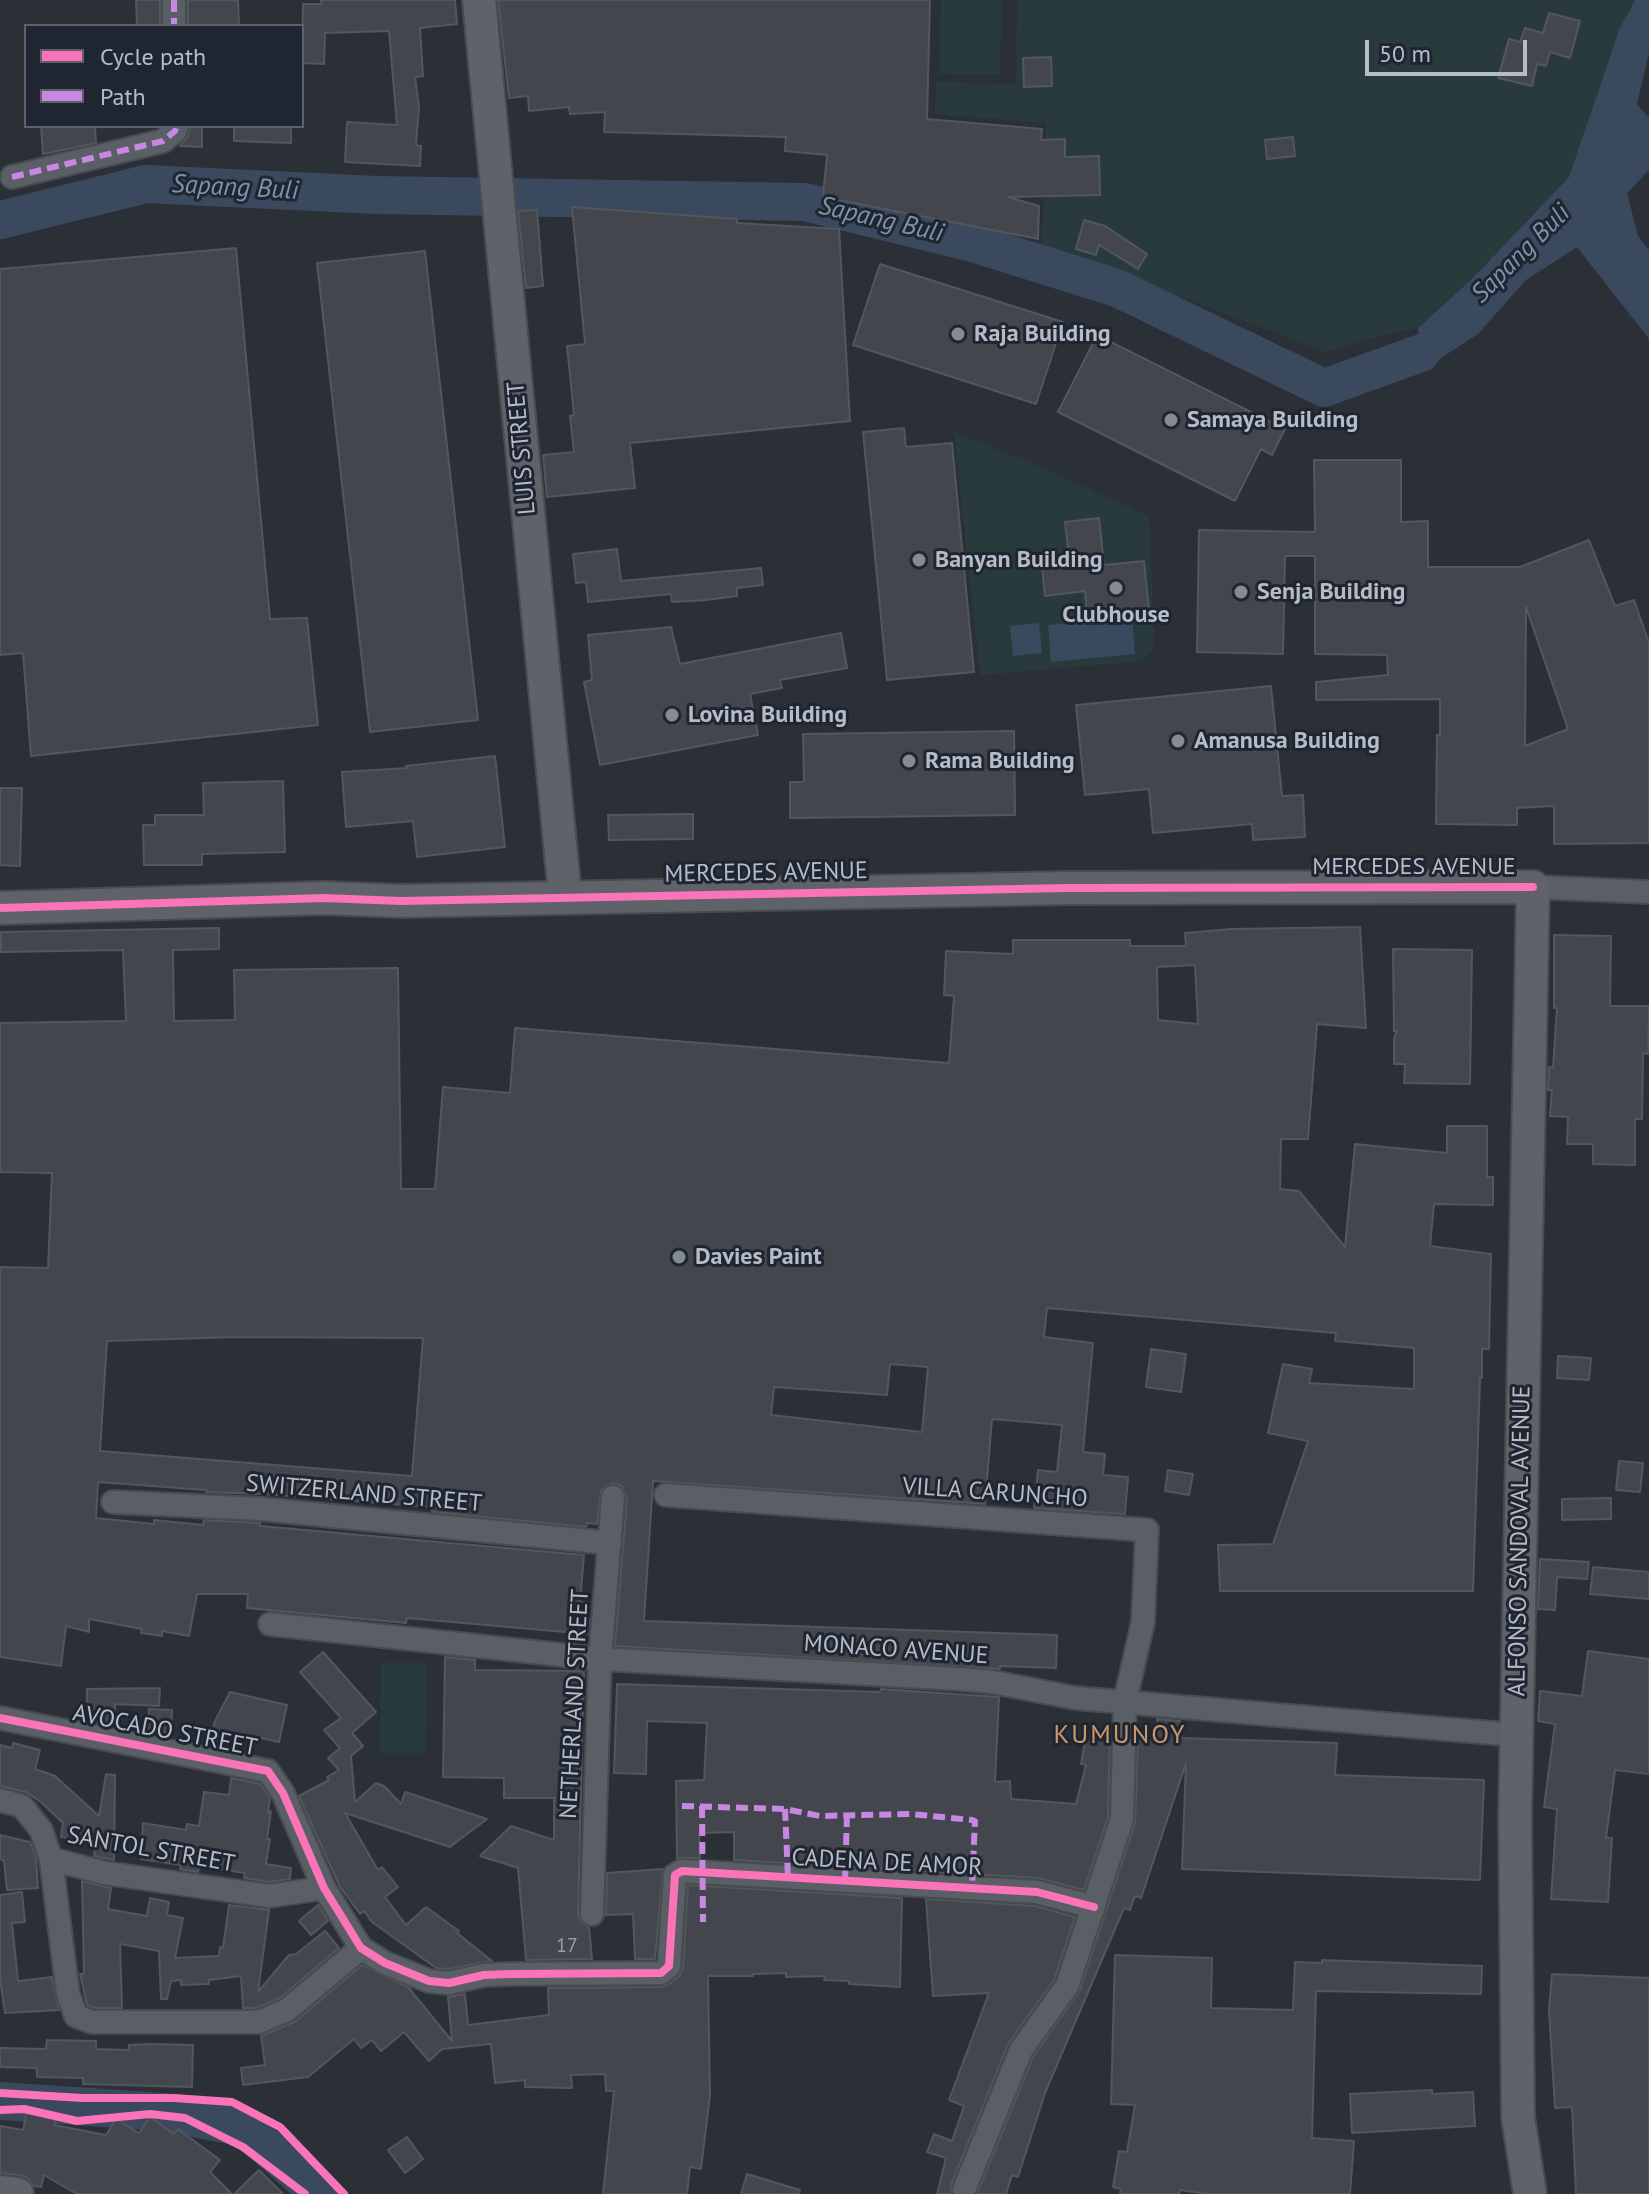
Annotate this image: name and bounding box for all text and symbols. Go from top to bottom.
legend [24,24,304,128]
scale bar [1369,24,1531,74]
text: 50 m [1379,38,1431,69]
text: Cycle path [100,41,206,72]
text: Path [100,81,146,112]
water label: Sapang Buli [171,169,299,207]
water label: Sapang Buli [816,191,946,249]
water label: Sapang Buli [1465,198,1577,310]
place label: Raja Building [974,320,1111,348]
marker: Raja Building [949,325,967,343]
street label: LUIS STREET [502,380,542,516]
place label: Samaya Building [1187,406,1358,434]
marker: Samaya Building [1162,411,1180,429]
place label: Banyan Building [935,546,1103,574]
marker: Banyan Building [910,551,928,569]
place label: Senja Building [1257,578,1405,606]
marker: Clubhouse [1107,579,1125,597]
marker: Senja Building [1232,583,1250,601]
place label: Clubhouse [1062,601,1170,629]
place label: Lovina Building [688,701,847,729]
marker: Lovina Building [663,706,681,724]
place label: Amanusa Building [1194,727,1380,755]
marker: Amanusa Building [1169,732,1187,750]
place label: Rama Building [925,747,1075,775]
marker: Rama Building [900,752,918,770]
street label: MERCEDES AVENUE [1312,853,1516,881]
street label: MERCEDES AVENUE [664,857,868,889]
place label: Davies Paint [695,1243,822,1271]
marker: Davies Paint [670,1248,688,1266]
street label: ALFONSO SANDOVAL AVENUE [1503,1385,1537,1697]
street label: SWITZERLAND STREET [245,1469,483,1519]
street label: VILLA CARUNCHO [902,1472,1088,1514]
street label: NETHERLAND STREET [555,1588,595,1820]
street label: MONACO AVENUE [803,1629,989,1671]
street label: AVOCADO STREET [70,1699,260,1763]
district label: KUMUNOY [1053,1720,1187,1752]
street label: SANTOL STREET [65,1821,237,1879]
street label: CADENA DE AMOR [791,1844,983,1882]
house number: 17 [556,1934,578,1958]

